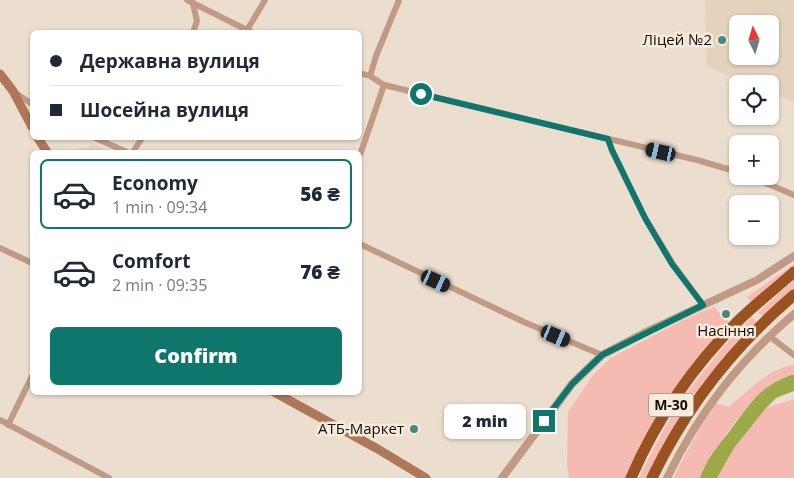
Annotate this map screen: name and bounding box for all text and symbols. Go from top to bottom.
north arrow [729,15,779,65]
map controls [729,15,779,245]
place label: Ліцей №2 [643,29,712,49]
marker: Ліцей №2 [716,34,728,46]
text: Державна вулиця [80,48,260,74]
button: locate [729,75,779,125]
route start [410,83,432,105]
text: Шосейна вулиця [80,97,249,123]
button: + [729,135,779,185]
car [644,141,677,163]
text: Economy [112,170,198,196]
icon: car [52,172,97,217]
text: 56 ₴ [300,181,340,207]
button: − [729,195,779,245]
text: 1 min · 09:34 [112,196,207,218]
text: Comfort [112,248,191,274]
icon: car [52,250,97,295]
text: 76 ₴ [300,259,340,285]
car [419,268,452,294]
text: 2 min · 09:35 [112,274,207,296]
marker: Насіння [720,308,732,320]
place label: Насіння [697,320,755,340]
car [539,323,572,349]
button: Confirm [50,327,342,385]
road number: М-30 [648,394,694,416]
callout: 2 min [444,404,526,438]
text: 2 min [462,410,508,432]
route end [533,410,555,432]
place label: АТБ-Маркет [318,418,404,438]
marker: АТБ-Маркет [408,423,420,435]

